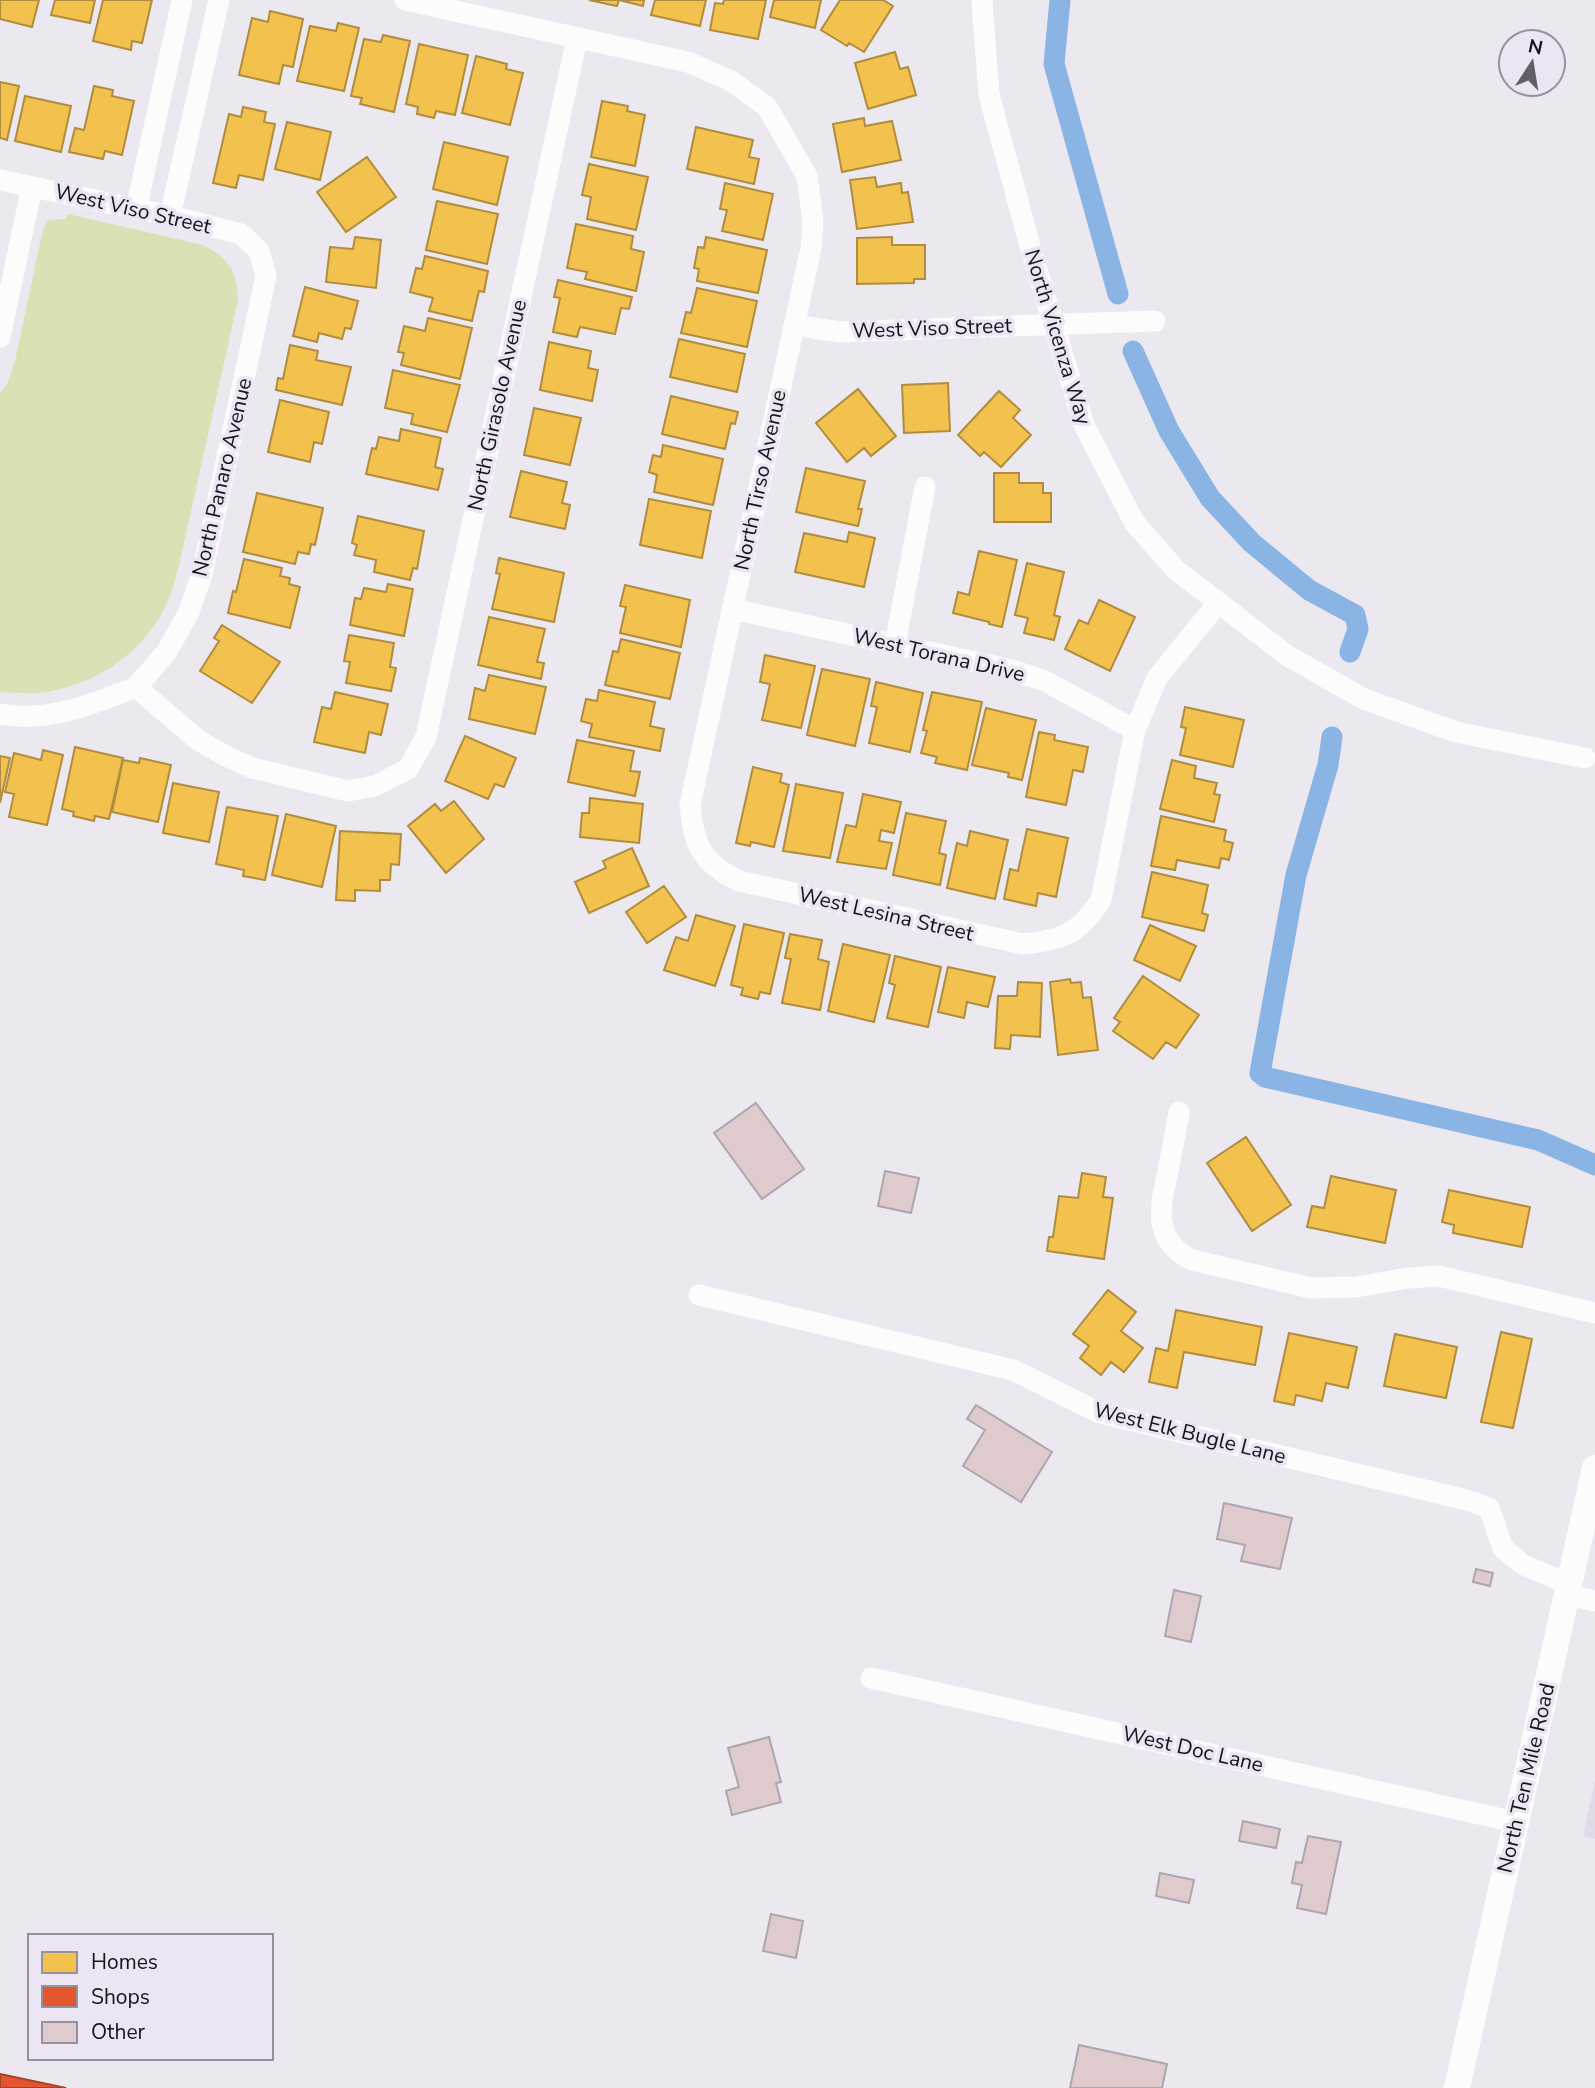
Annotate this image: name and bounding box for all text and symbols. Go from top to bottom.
north arrow [1497,28,1567,98]
text: N [1526,33,1545,62]
street label: West Viso Street [52,177,215,241]
street label: North Vicenza Way [1018,246,1098,428]
street label: North Girasolo Avenue [461,297,533,513]
street label: West Viso Street [852,311,1013,345]
street label: North Panaro Avenue [186,375,258,579]
street label: North Tirso Avenue [727,387,793,573]
street label: West Torana Drive [850,622,1028,688]
street label: West Lesina Street [796,880,977,948]
street label: West Elk Bugle Lane [1091,1396,1289,1470]
street label: North Ten Mile Road [1491,1680,1561,1876]
street label: West Doc Lane [1120,1719,1266,1779]
legend [28,1934,273,2060]
text: Homes [91,1948,158,1976]
text: Shops [91,1983,150,2011]
text: Other [91,2018,146,2046]

